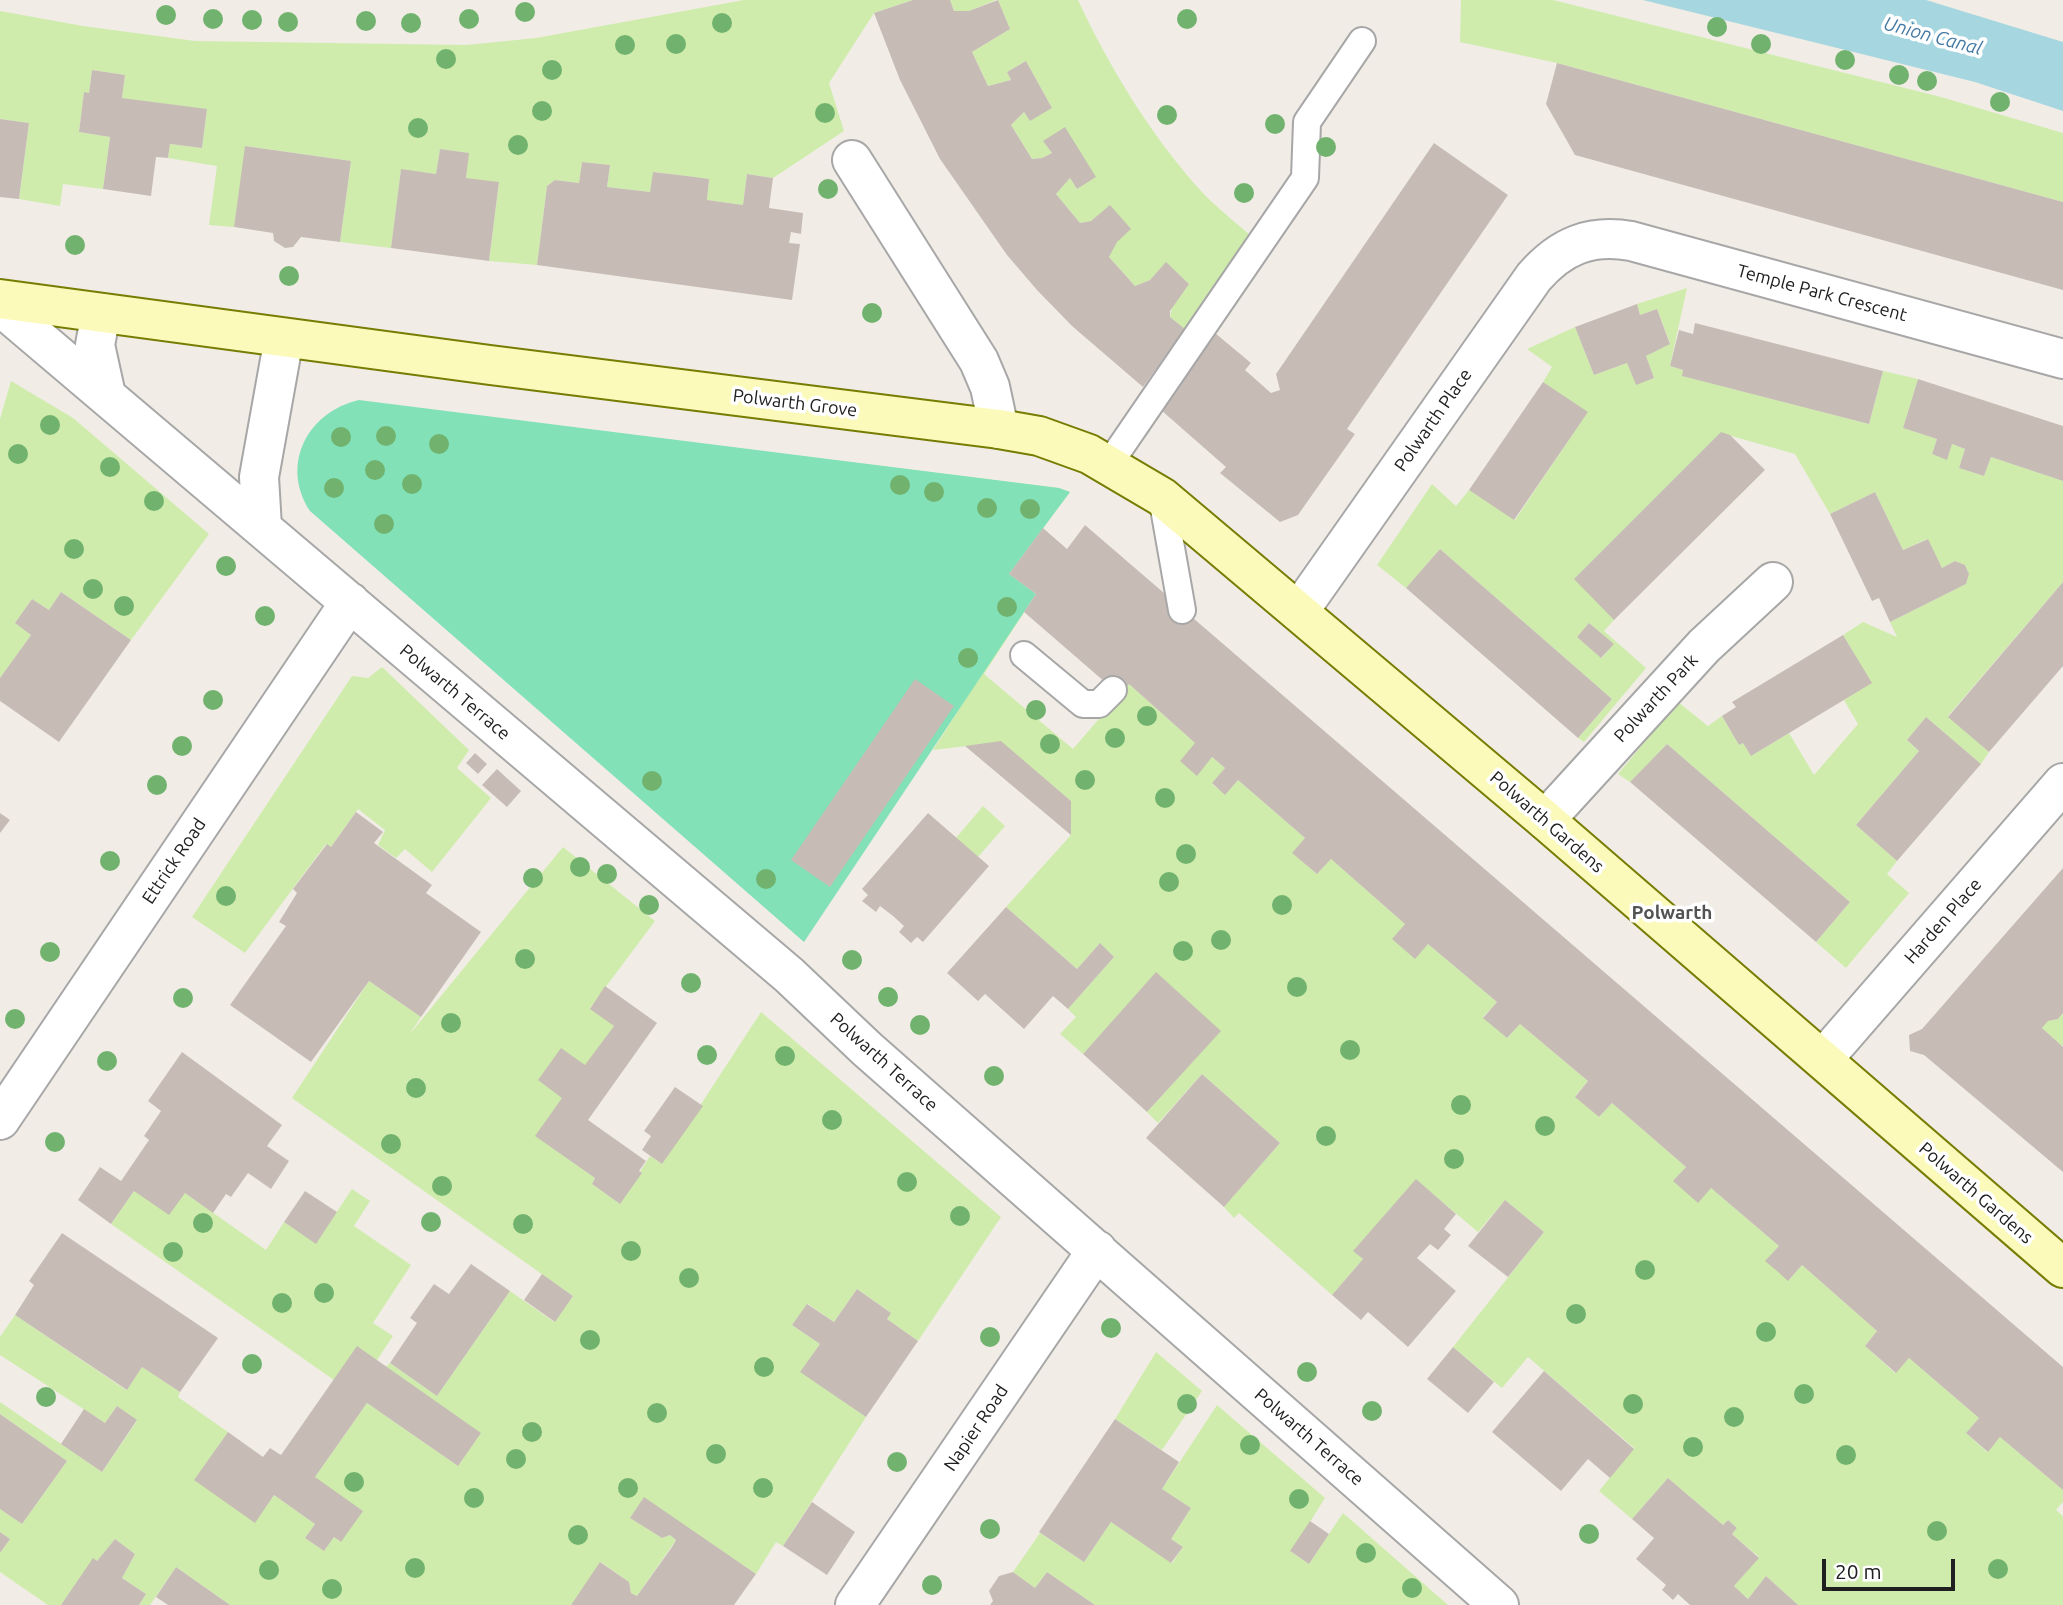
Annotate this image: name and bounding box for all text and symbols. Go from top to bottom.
water label: Union Canal [1881,12,1985,60]
street label: Temple Park Crescent [1735,260,1909,326]
street label: Polwarth Place [1390,365,1476,475]
street label: Polwarth Grove [732,385,858,421]
street label: Polwarth Terrace [395,640,515,744]
street label: Polwarth Park [1610,649,1702,747]
street label: Polwarth Gardens [1486,767,1608,877]
street label: Ettrick Road [138,814,210,908]
street label: Harden Place [1900,874,1986,968]
district label: Polwarth [1632,902,1712,924]
street label: Polwarth Terrace [826,1008,942,1116]
street label: Polwarth Gardens [1915,1138,2037,1248]
street label: Napier Road [939,1381,1013,1475]
street label: Polwarth Terrace [1250,1384,1368,1490]
scale bar [1825,1546,1958,1590]
text: 20 m [1835,1559,1882,1583]

